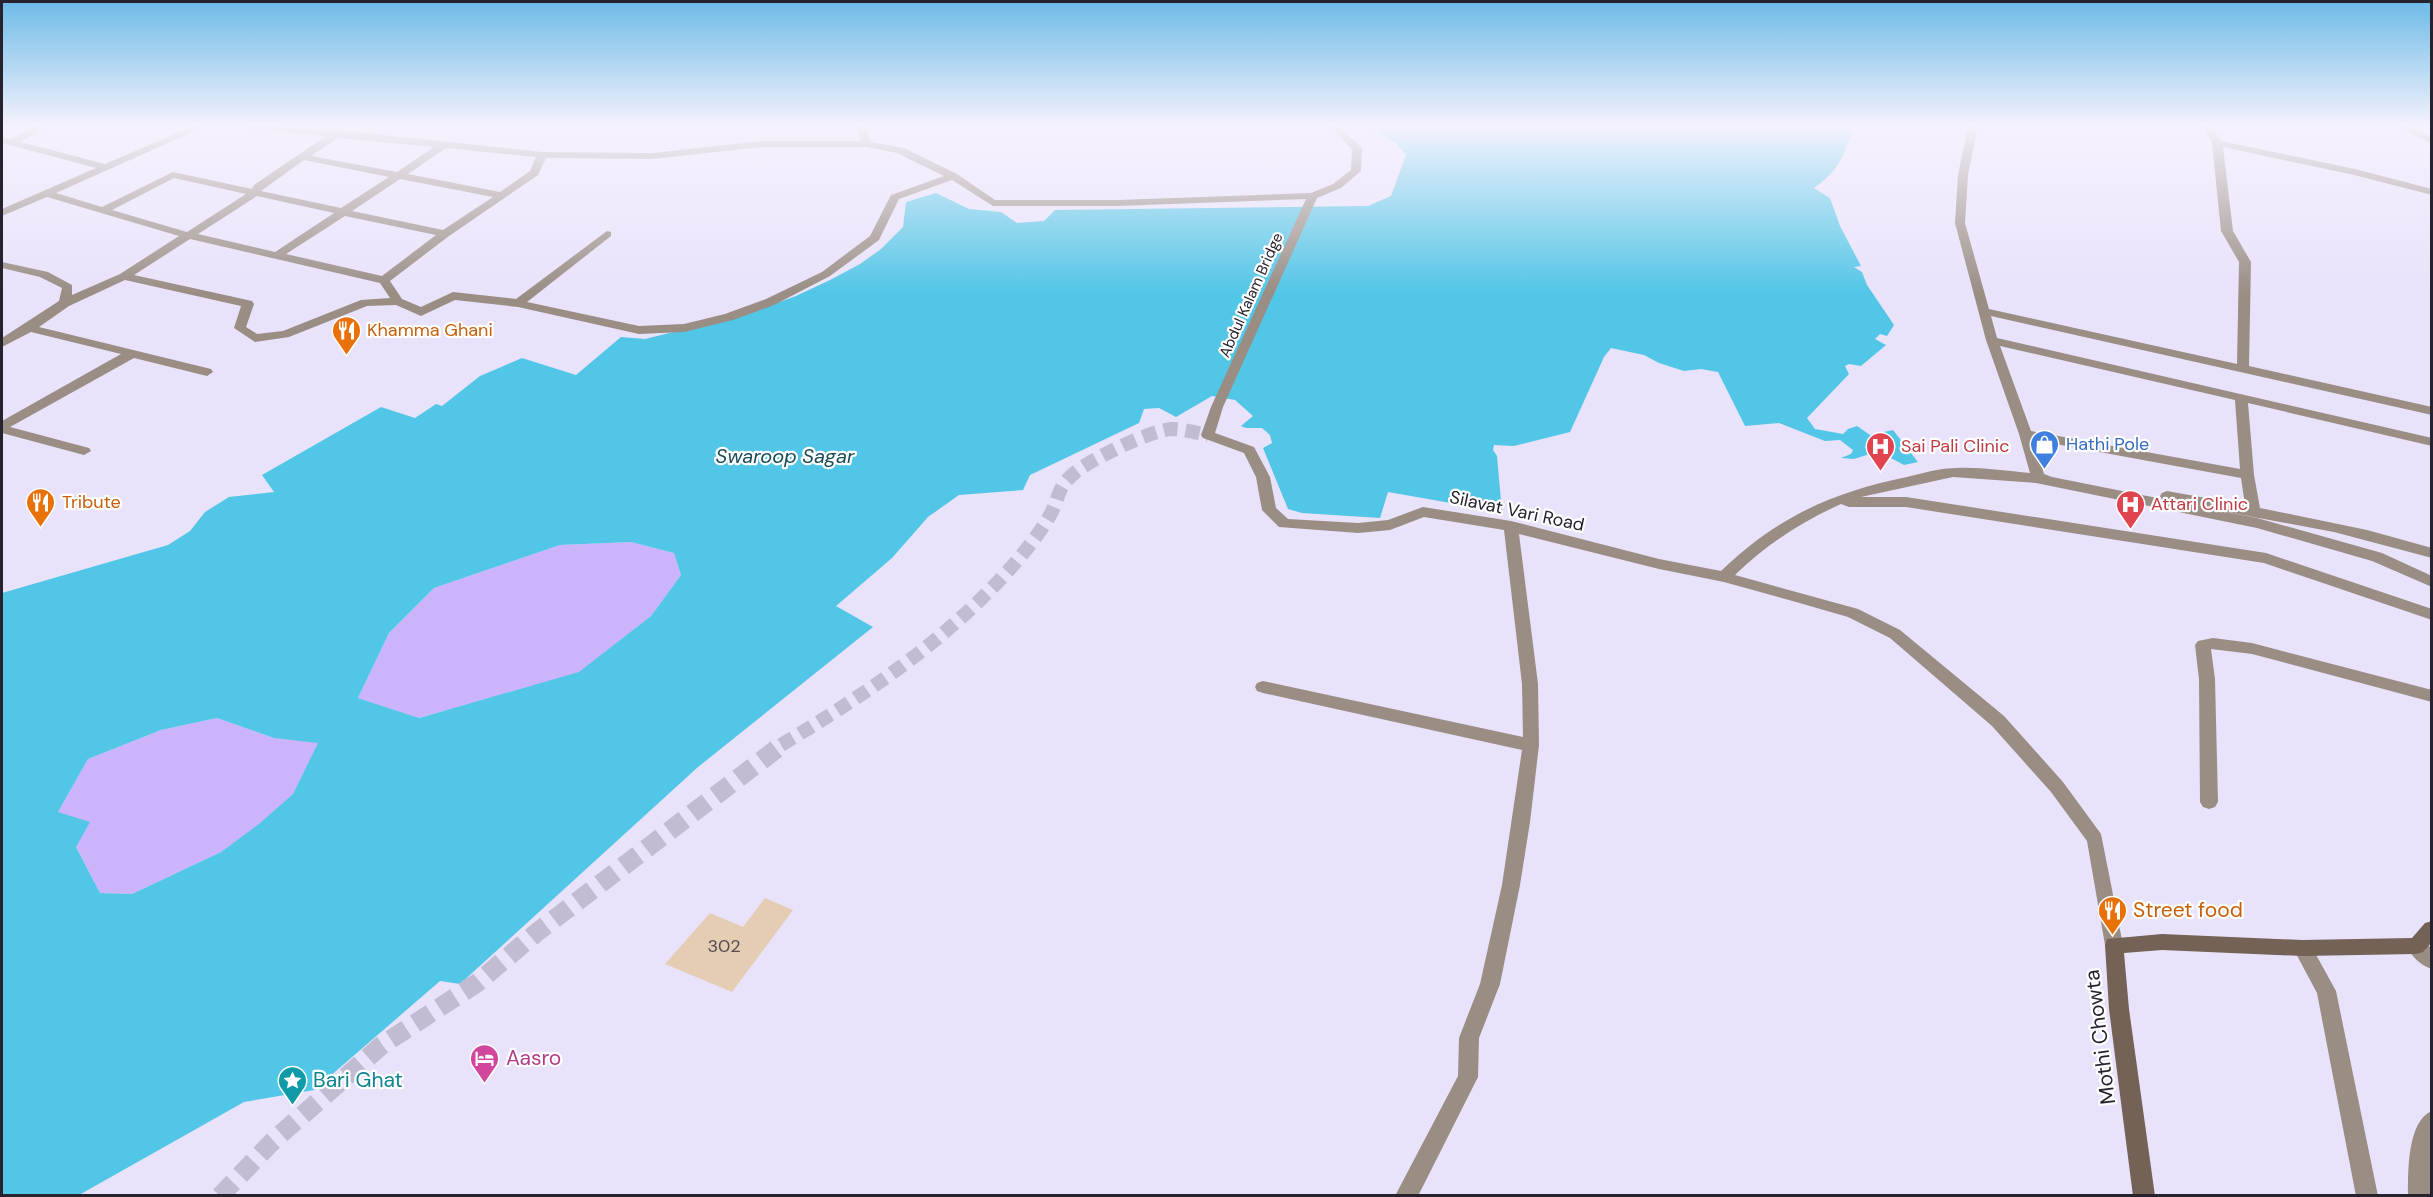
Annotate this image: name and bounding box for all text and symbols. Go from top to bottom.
street label: Abdul Kalam Bridge [1215,230,1287,360]
restaurant icon: Khamma Ghani [330,314,362,356]
place label: Khamma Ghani [367,318,493,342]
shop icon: Hathi Pole [2029,428,2061,470]
hospital icon: Sai Pali Clinic [1864,430,1896,472]
place label: Hathi Pole [2066,432,2149,456]
place label: Sai Pali Clinic [1901,434,2009,458]
water label: Swaroop Sagar [715,443,855,469]
street label: Silavat Vari Road [1447,485,1587,537]
restaurant icon: Tribute [25,486,57,528]
hospital icon: Attari Clinic [2114,488,2146,530]
place label: Tribute [62,490,121,514]
place label: Attari Clinic [2151,492,2248,516]
restaurant icon: Street food [2096,894,2128,936]
place label: Street food [2133,896,2243,924]
house number: 302 [707,934,741,958]
street label: Mothi Chowta [2078,968,2122,1106]
hotel icon: Aasro [469,1042,501,1084]
place label: Aasro [506,1044,561,1072]
place icon: Bari Ghat [276,1064,308,1106]
place label: Bari Ghat [313,1066,403,1094]

